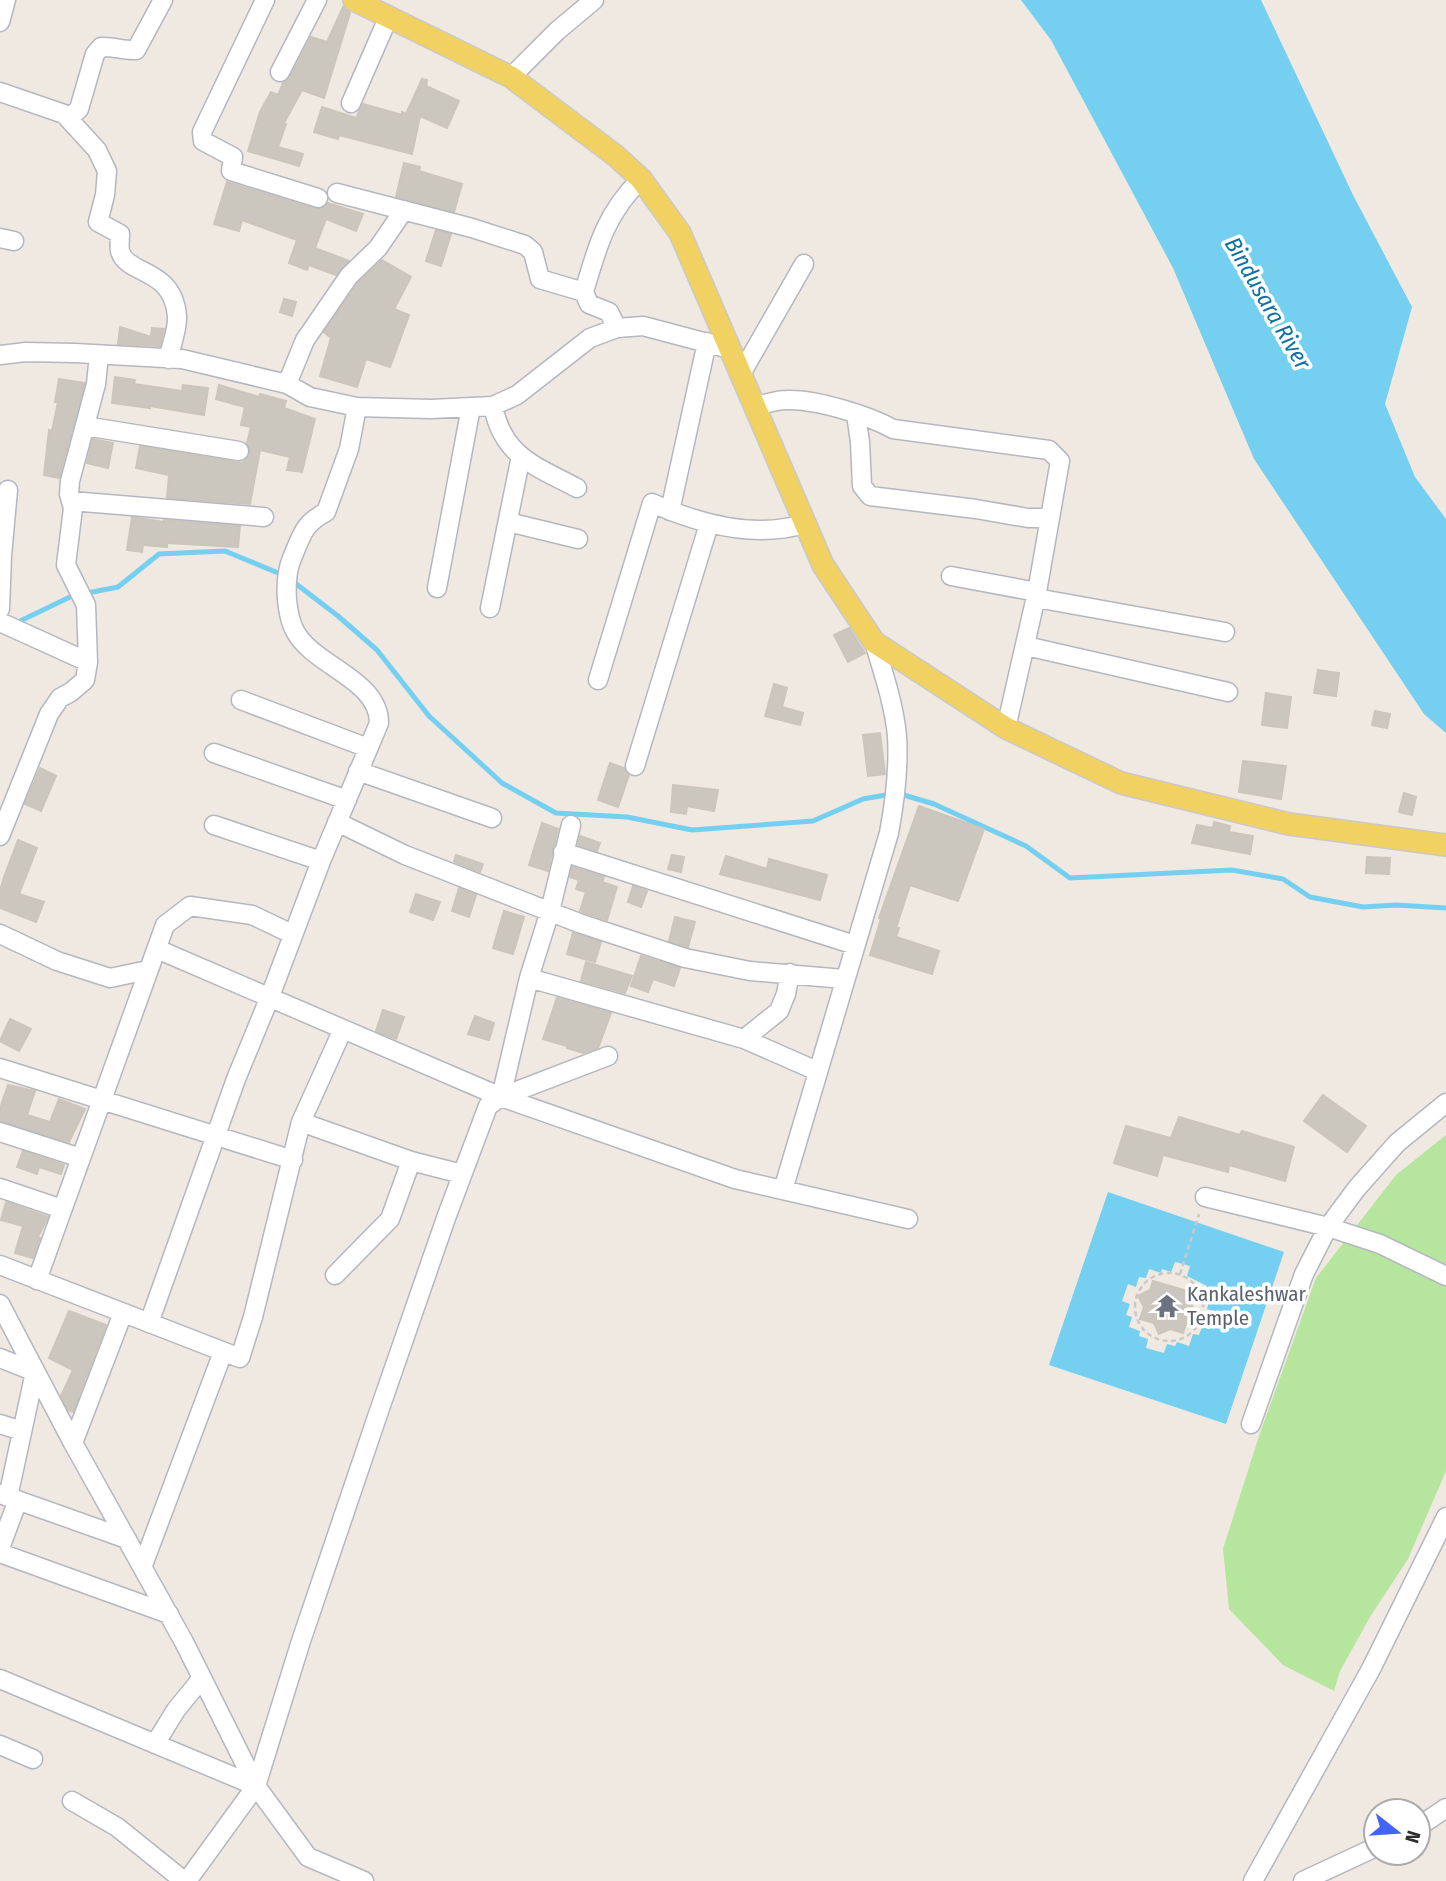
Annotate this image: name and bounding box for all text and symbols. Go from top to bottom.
water label: Bindusara River [1219,232,1318,375]
place label: Kankaleshwar Temple [1187,1281,1306,1331]
temple icon: Kankaleshwar Temple [1153,1292,1181,1320]
north arrow [1362,1797,1432,1867]
text: N [1400,1828,1425,1846]

